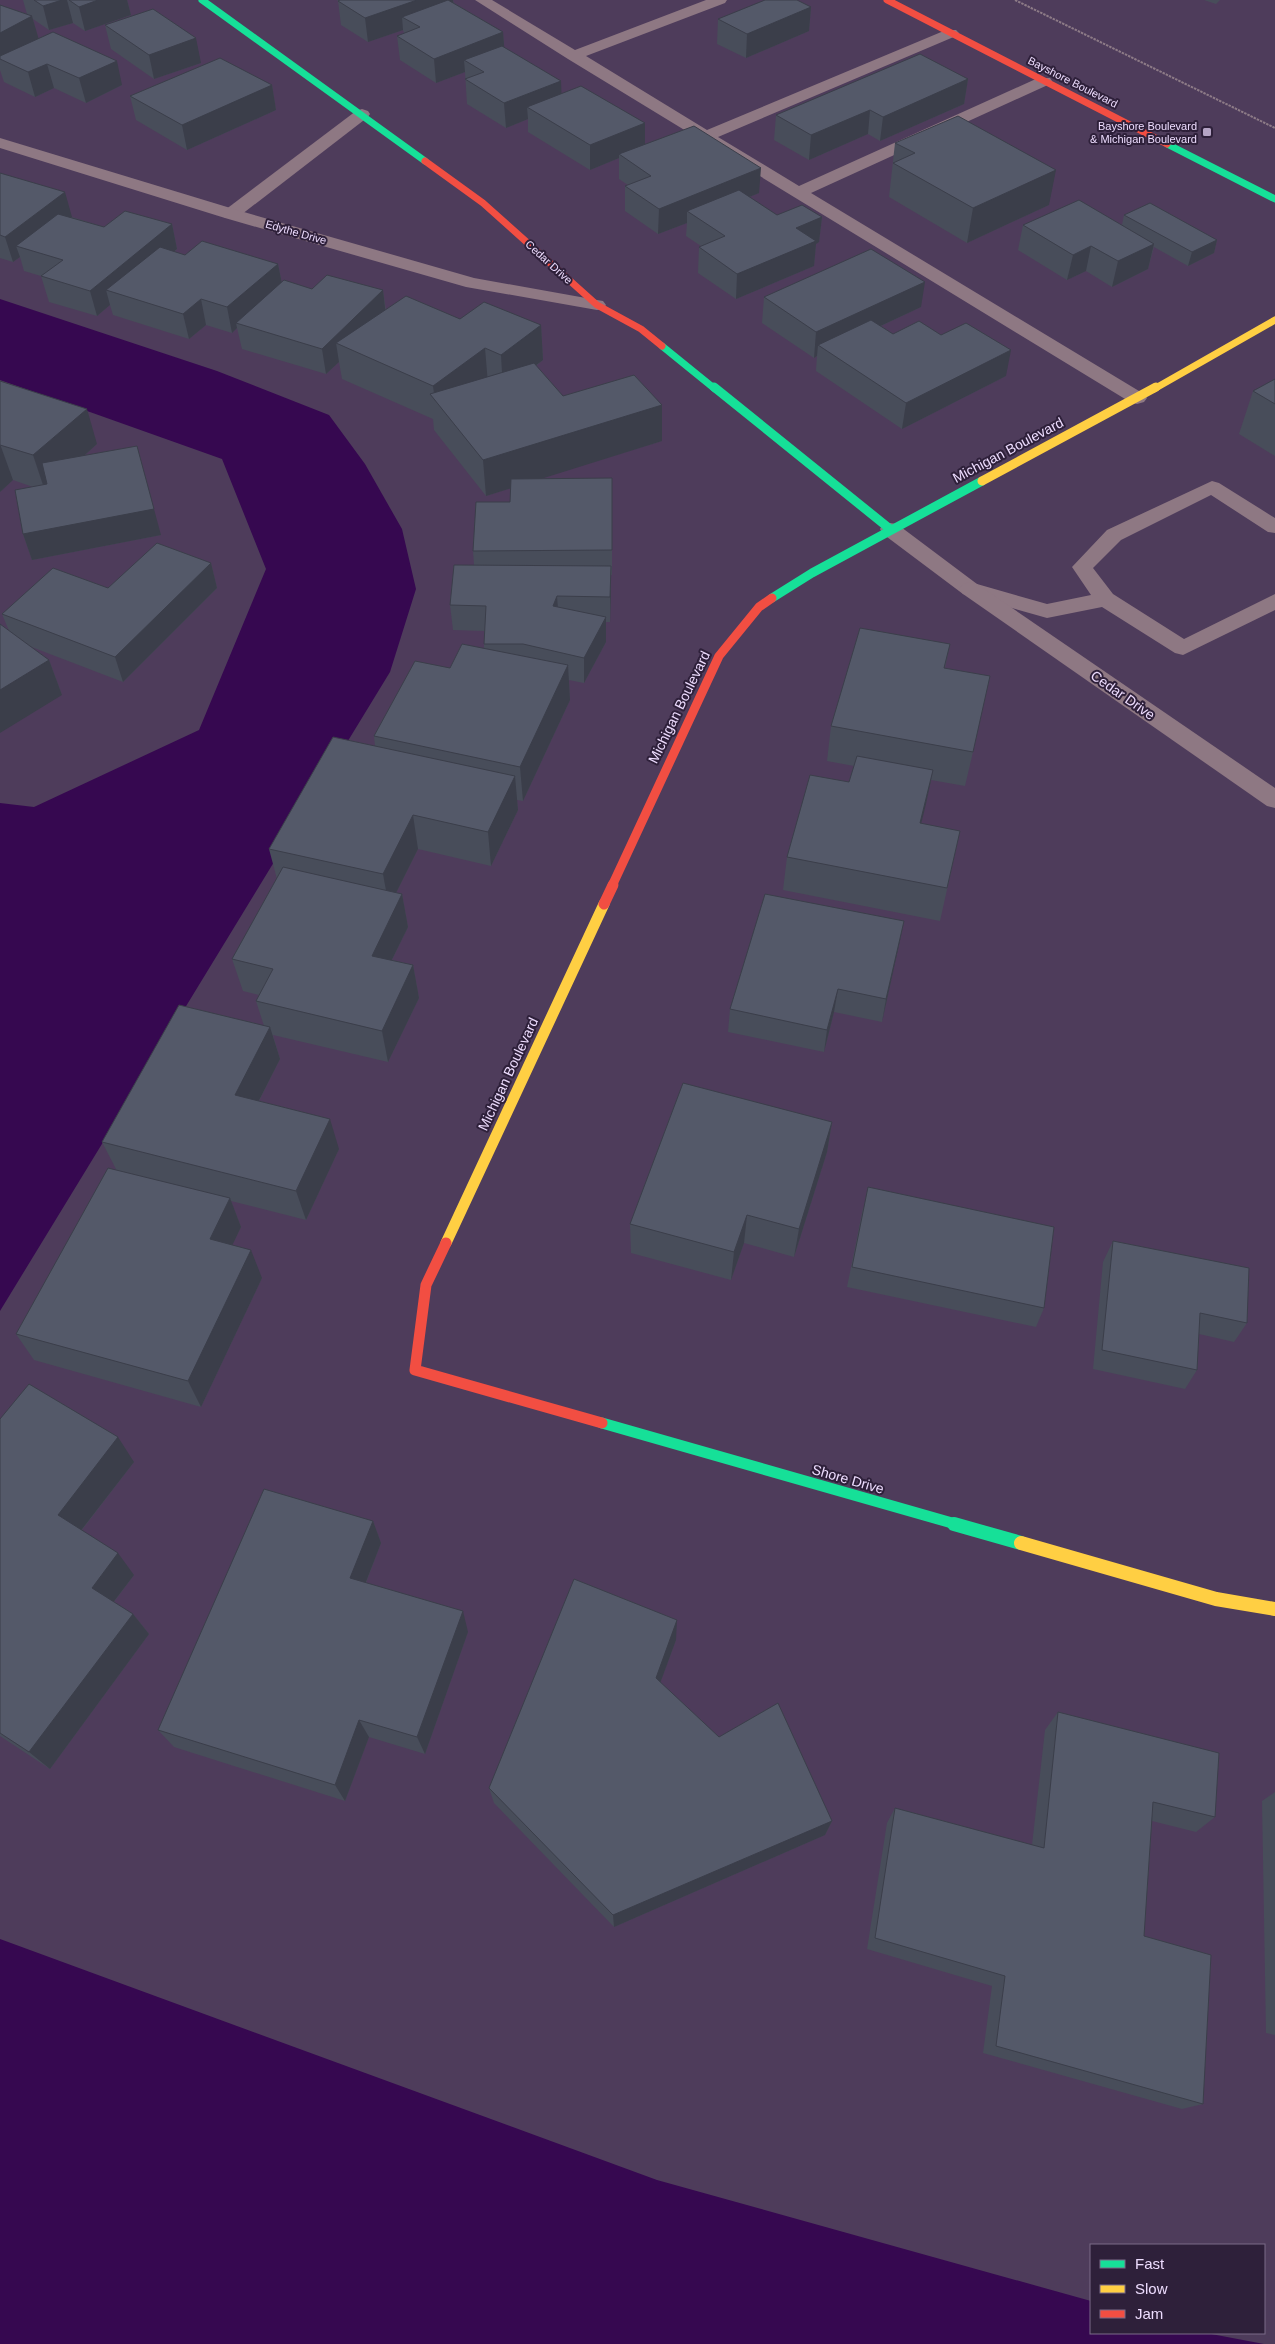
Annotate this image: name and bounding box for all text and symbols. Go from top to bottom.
street label: Bayshore Boulevard [1026,54,1120,110]
place label: Bayshore Boulevard & Michigan Boulevard [1090,120,1197,145]
marker: Bayshore Boulevard & Michigan Boulevard [1201,126,1213,138]
street label: Edythe Drive [264,218,328,246]
street label: Cedar Drive [523,238,575,286]
street label: Michigan Boulevard [950,414,1066,486]
street label: Michigan Boulevard [645,648,713,766]
street label: Cedar Drive [1088,667,1158,723]
street label: Michigan Boulevard [475,1015,541,1133]
street label: Shore Drive [810,1461,886,1497]
legend [1090,2244,1265,2334]
text: Fast [1135,2255,1165,2272]
text: Slow [1135,2280,1168,2297]
text: Jam [1135,2305,1163,2322]

